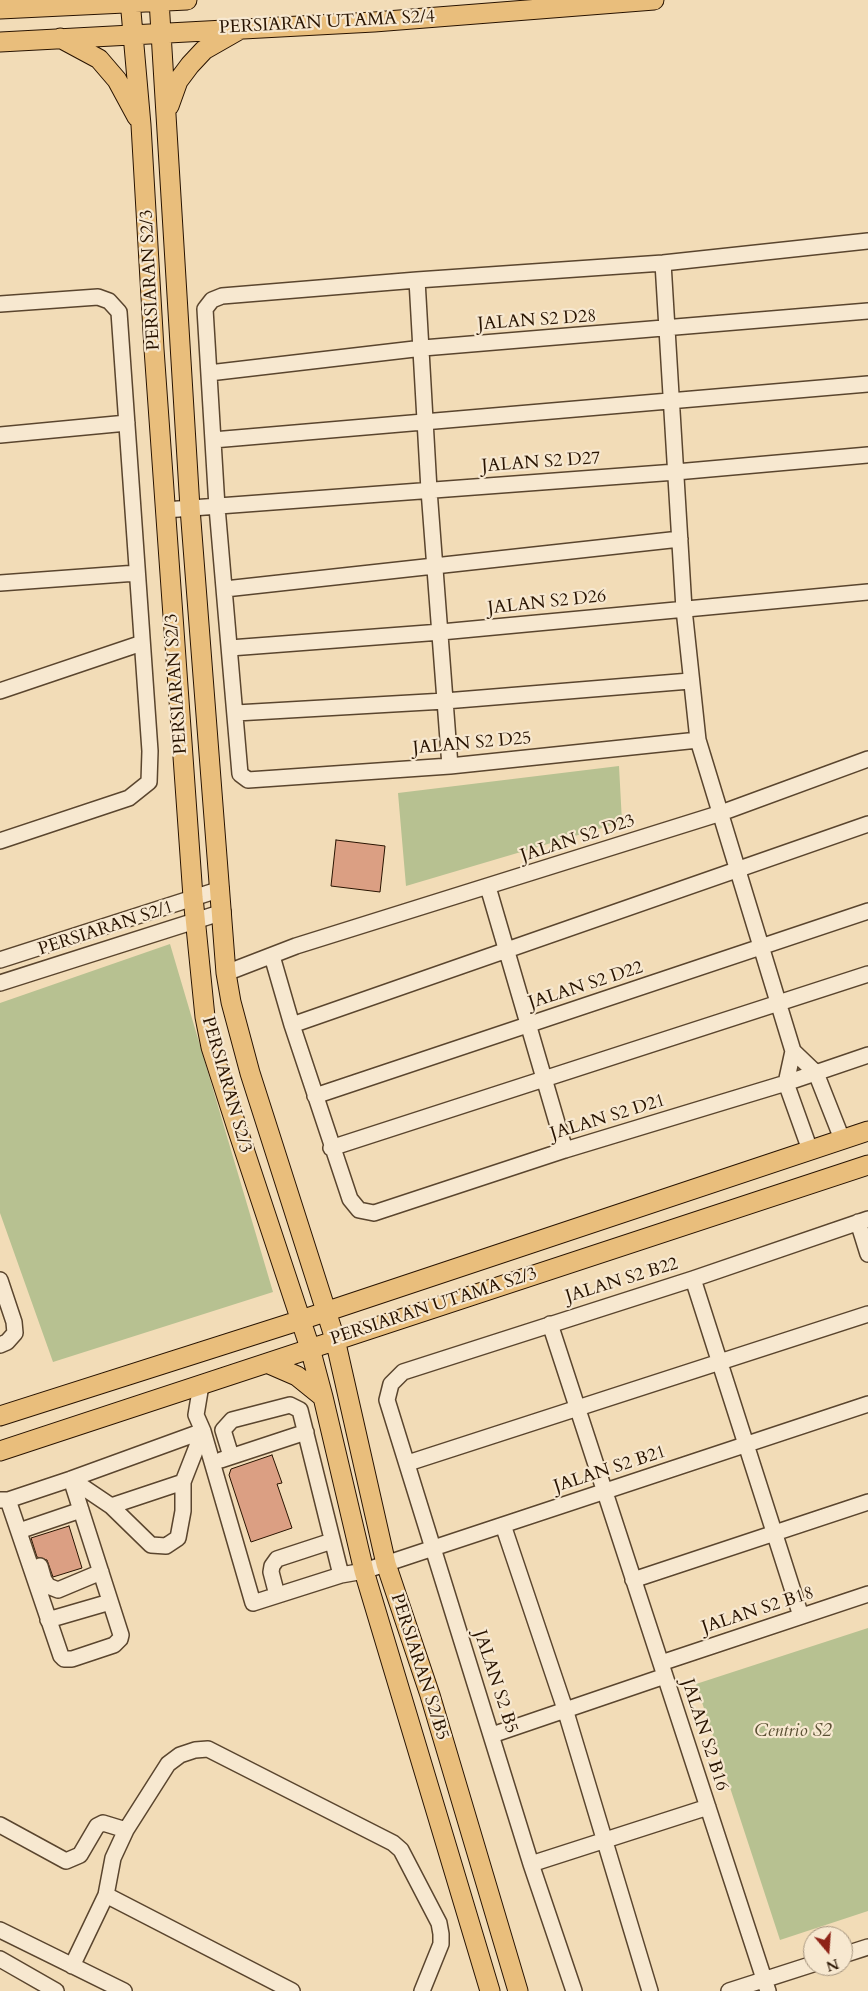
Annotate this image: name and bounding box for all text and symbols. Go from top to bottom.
street label: PERSIARAN UTAMA S2/4 [218,7,436,39]
street label: PERSIARAN S2/3 [137,209,165,351]
street label: JALAN S2 D28 [477,306,597,336]
street label: JALAN S2 D27 [481,448,601,478]
street label: JALAN S2 D26 [487,586,607,620]
street label: PERSIARAN S2/3 [161,613,193,755]
street label: JALAN S2 D25 [412,728,532,760]
street label: JALAN S2 D23 [518,810,638,868]
street label: PERSIARAN S2/1 [36,897,176,961]
street label: JALAN S2 D22 [526,957,646,1015]
street label: PERSIARAN S2/3 [196,1014,256,1156]
street label: JALAN S2 D21 [548,1090,668,1146]
street label: JALAN S2 B22 [563,1254,681,1308]
street label: PERSIARAN UTAMA S2/3 [328,1263,540,1351]
street label: JALAN S2 B21 [551,1442,669,1498]
street label: JALAN S2 B18 [699,1583,817,1639]
street label: PERSIARAN S2/B5 [385,1591,453,1743]
street label: JALAN S2 B5 [468,1628,522,1736]
street label: JALAN S2 B16 [676,1676,732,1794]
park label: Centrio S2 [754,1721,832,1743]
north arrow [803,1926,853,1976]
text: N [824,1954,841,1976]

